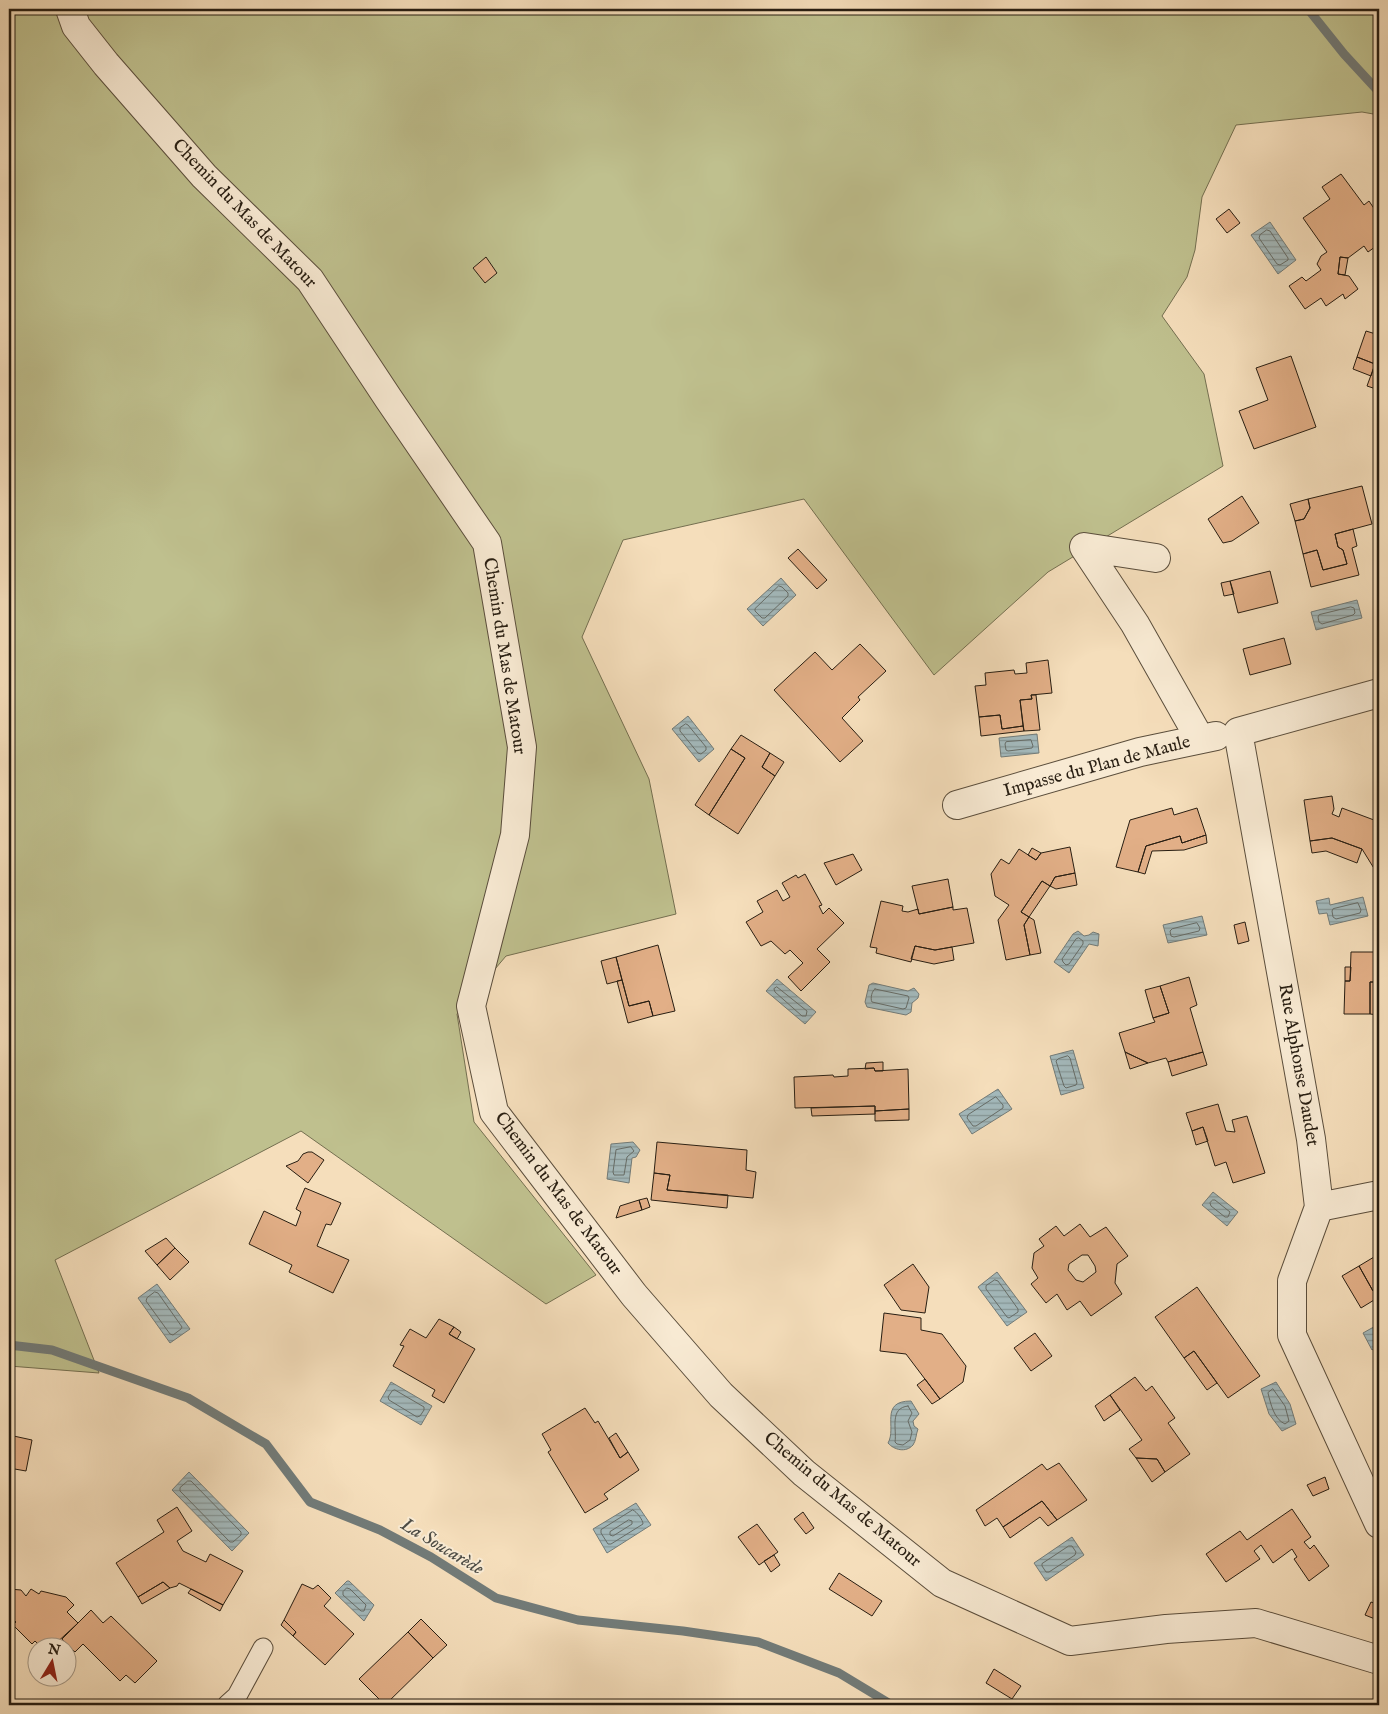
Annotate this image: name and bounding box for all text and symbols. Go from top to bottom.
street label: Chemin du Mas de Matour [167,134,322,294]
street label: Chemin du Mas de Matour [477,556,531,756]
street label: Impasse du Plan de Maule [1001,731,1193,803]
street label: Rue Alphonse Daudet [1272,982,1324,1148]
street label: Chemin du Mas de Matour [489,1108,627,1281]
street label: Chemin du Mas de Matour [758,1427,926,1573]
water label: La Soucarède [395,1512,488,1581]
north arrow [28,1636,78,1686]
text: N [46,1640,62,1660]

